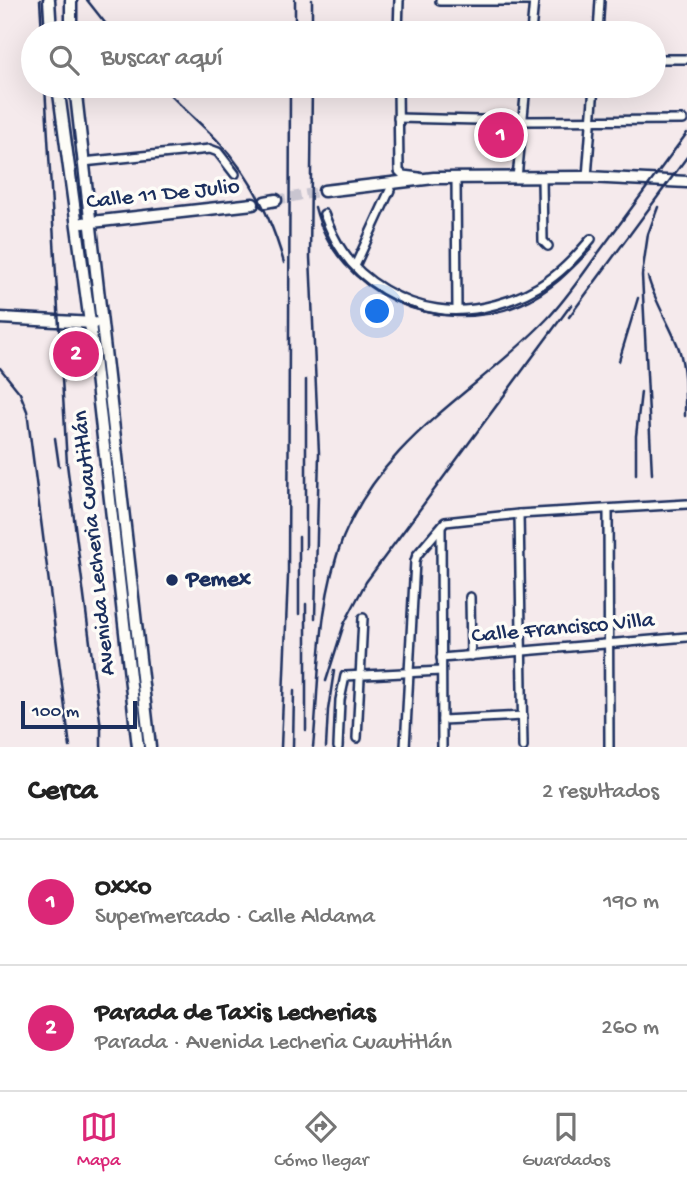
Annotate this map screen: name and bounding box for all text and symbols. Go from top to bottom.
search box [21,21,666,98]
icon: search [45,41,83,79]
text: Buscar aquí [101,44,223,75]
pin: 1 [478,109,524,161]
street label: Calle 11 De Julio [85,174,241,216]
your location [360,294,394,328]
pin: 2 [53,328,99,380]
street label: Avenida Lecheria Cuautitlán [68,409,122,677]
place label: Pemex [184,567,252,594]
marker: Pemex [164,572,180,588]
street label: Calle Francisco Villa [470,607,657,650]
scale bar [21,698,136,730]
text: 100 m [32,701,79,724]
text: Cerca [28,775,97,810]
text: 2 resultados [542,779,659,806]
text: Oxxo [95,873,152,904]
text: 1 [46,889,56,916]
text: 190 m [603,889,659,916]
text: Supermercado · Calle Aldama [95,904,375,931]
text: Parada de Taxis Lecherias [95,999,376,1030]
text: 2 [45,1015,57,1042]
text: 260 m [601,1015,659,1042]
text: Parada · Avenida Lecheria Cuautitlán [95,1030,452,1057]
tab: Mapa [77,1108,121,1173]
tab: Cómo llegar [274,1108,369,1173]
tab: Guardados [522,1108,610,1173]

